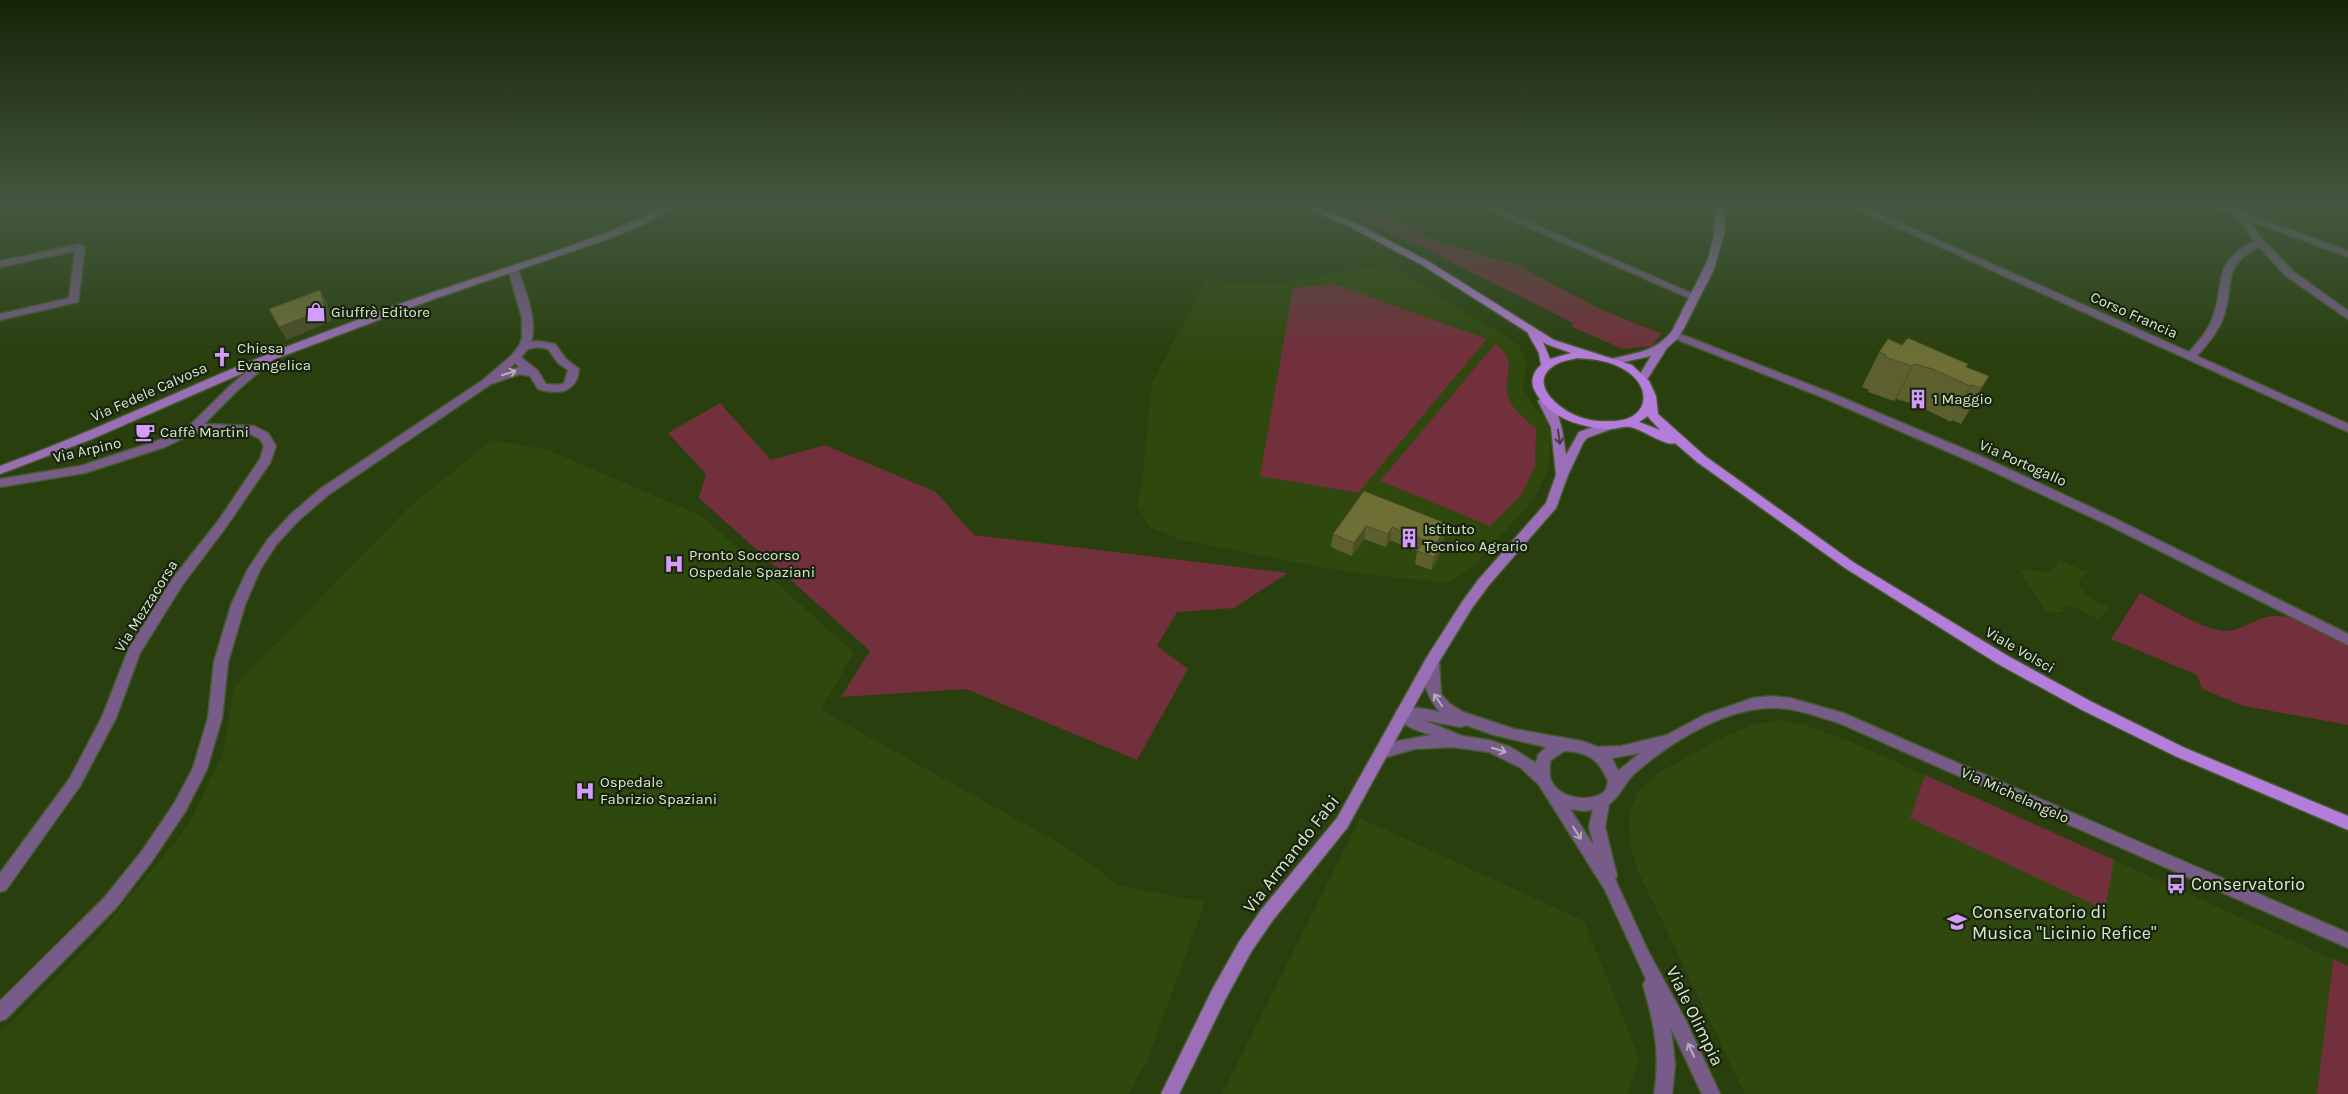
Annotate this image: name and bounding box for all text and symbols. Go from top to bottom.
street label: Corso Francia [2088,288,2180,342]
shop icon: Giuffrè Editore [305,301,327,323]
place label: Giuffrè Editore [331,303,430,321]
place label: Chiesa Evangelica [237,339,311,374]
church icon: Chiesa Evangelica [211,346,233,368]
street label: Via Fedele Calvosa [88,358,210,426]
one-way arrow [501,368,516,377]
building icon: 1 Maggio [1907,388,1929,410]
place label: 1 Maggio [1933,390,1992,408]
cafe icon: Caffè Martini [134,421,156,443]
place label: Caffè Martini [160,423,249,441]
one-way arrow [1554,428,1564,444]
street label: Via Arpino [51,433,123,467]
street label: Via Portogallo [1976,436,2070,490]
place label: Istituto Tecnico Agrario [1424,520,1528,555]
building icon: Istituto Tecnico Agrario [1398,527,1420,549]
place label: Pronto Soccorso Ospedale Spaziani [689,546,815,581]
hospital icon: Pronto Soccorso Ospedale Spaziani [663,553,685,575]
street label: Via Mezzacorsa [111,557,181,655]
street label: Viale Volsci [1982,623,2058,677]
one-way arrow [1433,693,1443,707]
one-way arrow [1490,746,1506,755]
street label: Via Michelangelo [1958,763,2072,827]
place label: Ospedale Fabrizio Spaziani [600,773,717,808]
hospital icon: Ospedale Fabrizio Spaziani [574,780,596,802]
street label: Via Armando Fabi [1238,791,1344,917]
one-way arrow [1573,825,1583,839]
bus stop icon: Conservatorio [2165,873,2187,895]
place label: Conservatorio [2191,873,2305,895]
place label: Conservatorio di Musica "Licinio Refice" [1972,901,2157,944]
school or university icon: Conservatorio di Musica "Licinio Refice" [1946,911,1968,933]
street label: Viale Olimpia [1661,962,1729,1070]
one-way arrow [1685,1043,1695,1058]

